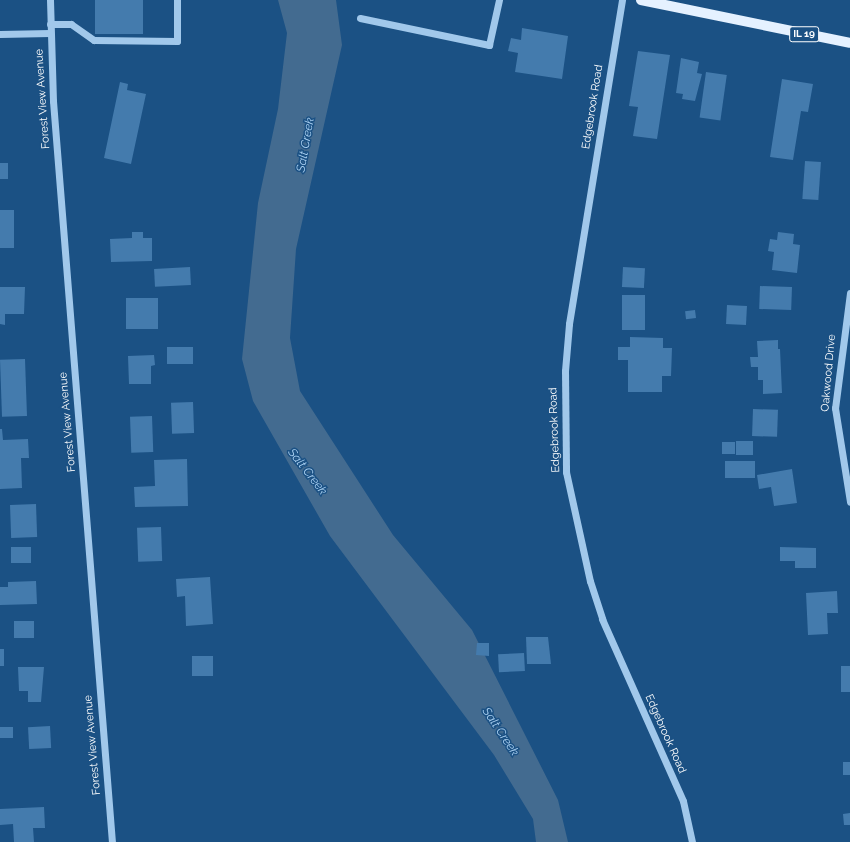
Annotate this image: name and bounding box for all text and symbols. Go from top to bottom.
road number: IL 19 [789,26,819,42]
street label: Forest View Avenue [33,48,53,150]
street label: Edgebrook Road [580,64,606,150]
water label: Salt Creek [294,117,318,173]
street label: Oakwood Drive [819,334,839,412]
street label: Forest View Avenue [57,371,79,473]
street label: Edgebrook Road [547,387,563,473]
water label: Salt Creek [284,446,330,498]
street label: Edgebrook Road [642,692,688,776]
street label: Forest View Avenue [82,694,104,796]
water label: Salt Creek [479,705,521,759]

